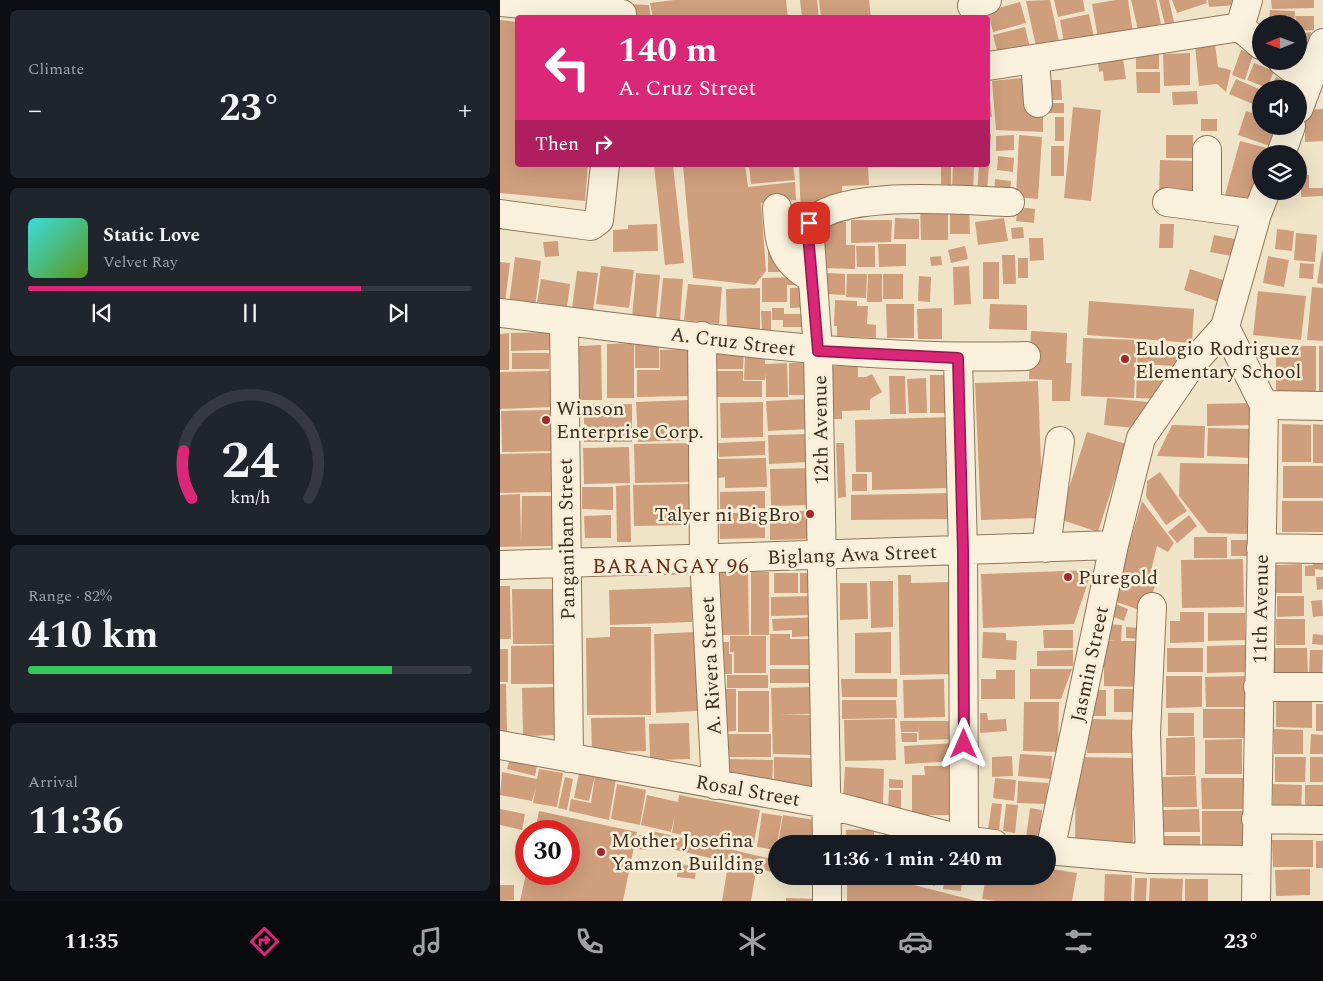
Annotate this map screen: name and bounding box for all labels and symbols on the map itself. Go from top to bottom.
north arrow [1252,15,1308,70]
pin [788,202,830,244]
street label: A. Cruz Street [669,319,797,365]
place label: Eulogio Rodriguez Elementary School [1135,334,1301,387]
marker: Eulogio Rodriguez Elementary School [1119,353,1131,365]
street label: 12th Avenue [805,375,837,485]
place label: Winson Enterprise Corp. [556,394,704,447]
marker: Winson Enterprise Corp. [540,414,552,426]
street label: Panganiban Street [551,458,583,620]
place label: Talyer ni BigBro [655,500,800,530]
marker: Talyer ni BigBro [804,508,816,520]
street label: Biglang Awa Street [767,537,937,573]
district label: BARANGAY 96 [592,551,750,583]
street label: 11th Avenue [1245,554,1277,664]
place label: Puregold [1078,563,1158,593]
marker: Puregold [1062,571,1074,583]
street label: A. Rivera Street [692,596,730,736]
street label: Jasmin Street [1063,603,1117,725]
position arrow [937,717,989,769]
street label: Rosal Street [693,767,802,815]
speed limit sign: 30 [515,820,580,885]
place label: Mother Josefina Yamzon Building [611,826,764,879]
marker: Mother Josefina Yamzon Building [595,846,607,858]

